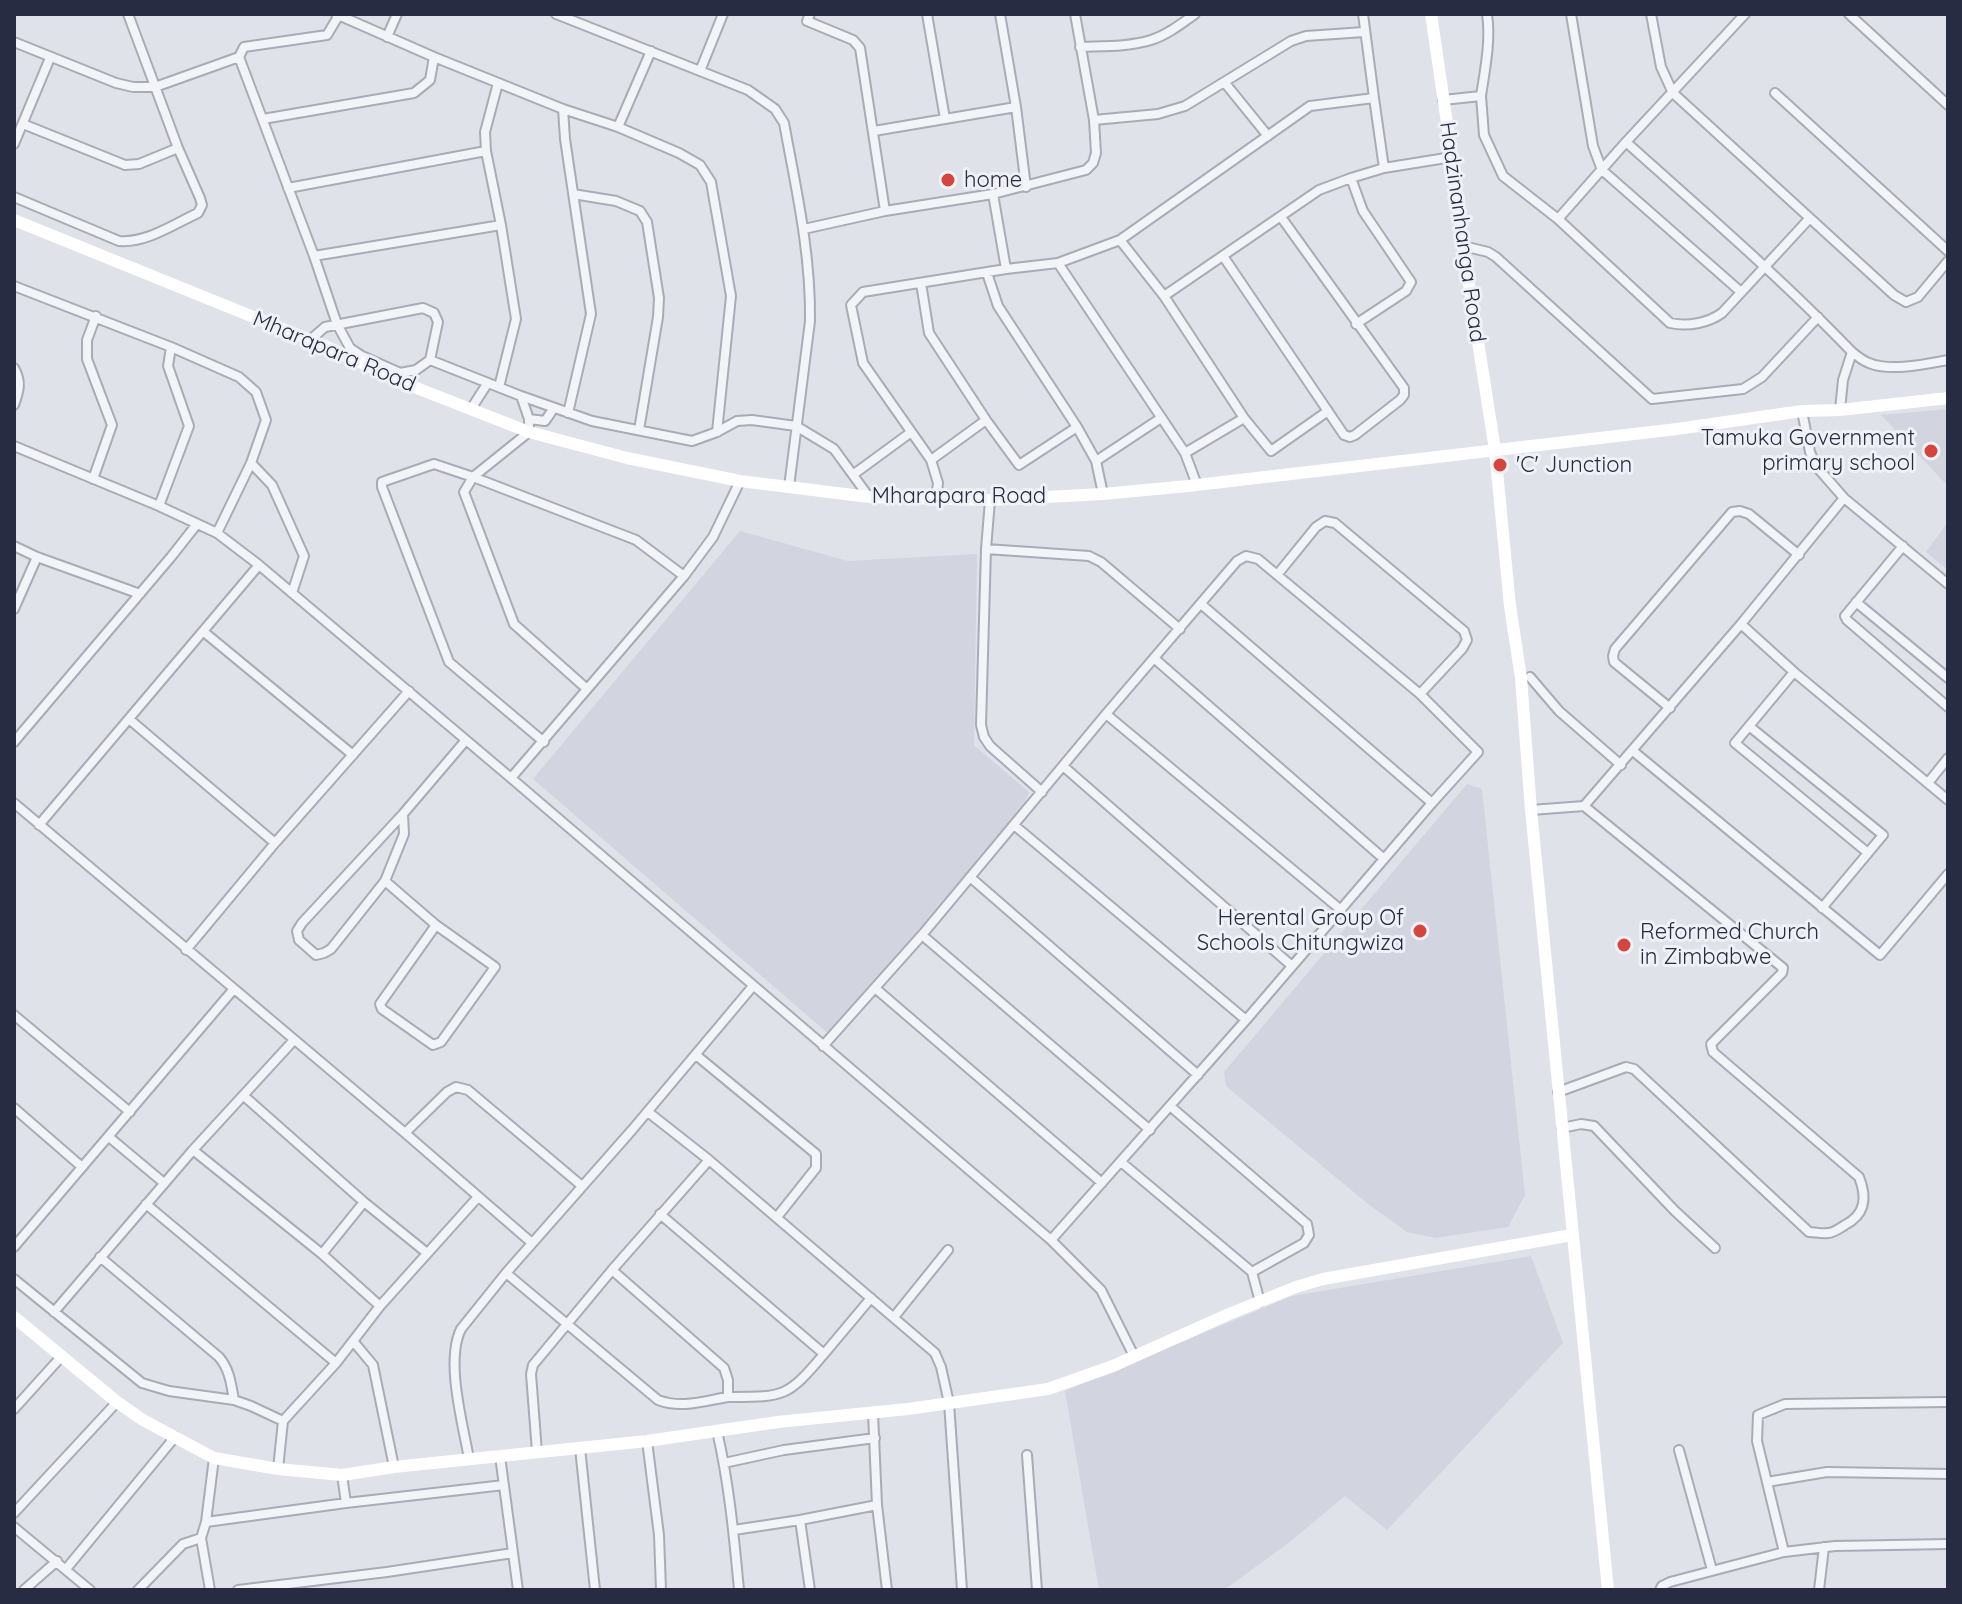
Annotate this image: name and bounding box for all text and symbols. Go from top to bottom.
street label: Hadzinanhanga Road [1433,120,1491,344]
place label: home [964,167,1022,193]
marker: home [939,171,957,189]
street label: Mharapara Road [249,306,419,398]
place label: Tamuka Government primary school [1701,425,1915,476]
marker: Tamuka Government primary school [1922,442,1940,460]
place label: 'C' Junction [1516,452,1632,478]
marker: 'C' Junction [1491,456,1509,474]
street label: Mharapara Road [872,483,1046,509]
place label: Herental Group Of Schools Chitungwiza [1197,905,1404,956]
place label: Reformed Church in Zimbabwe [1640,919,1819,970]
marker: Herental Group Of Schools Chitungwiza [1411,922,1429,940]
marker: Reformed Church in Zimbabwe [1615,936,1633,954]

